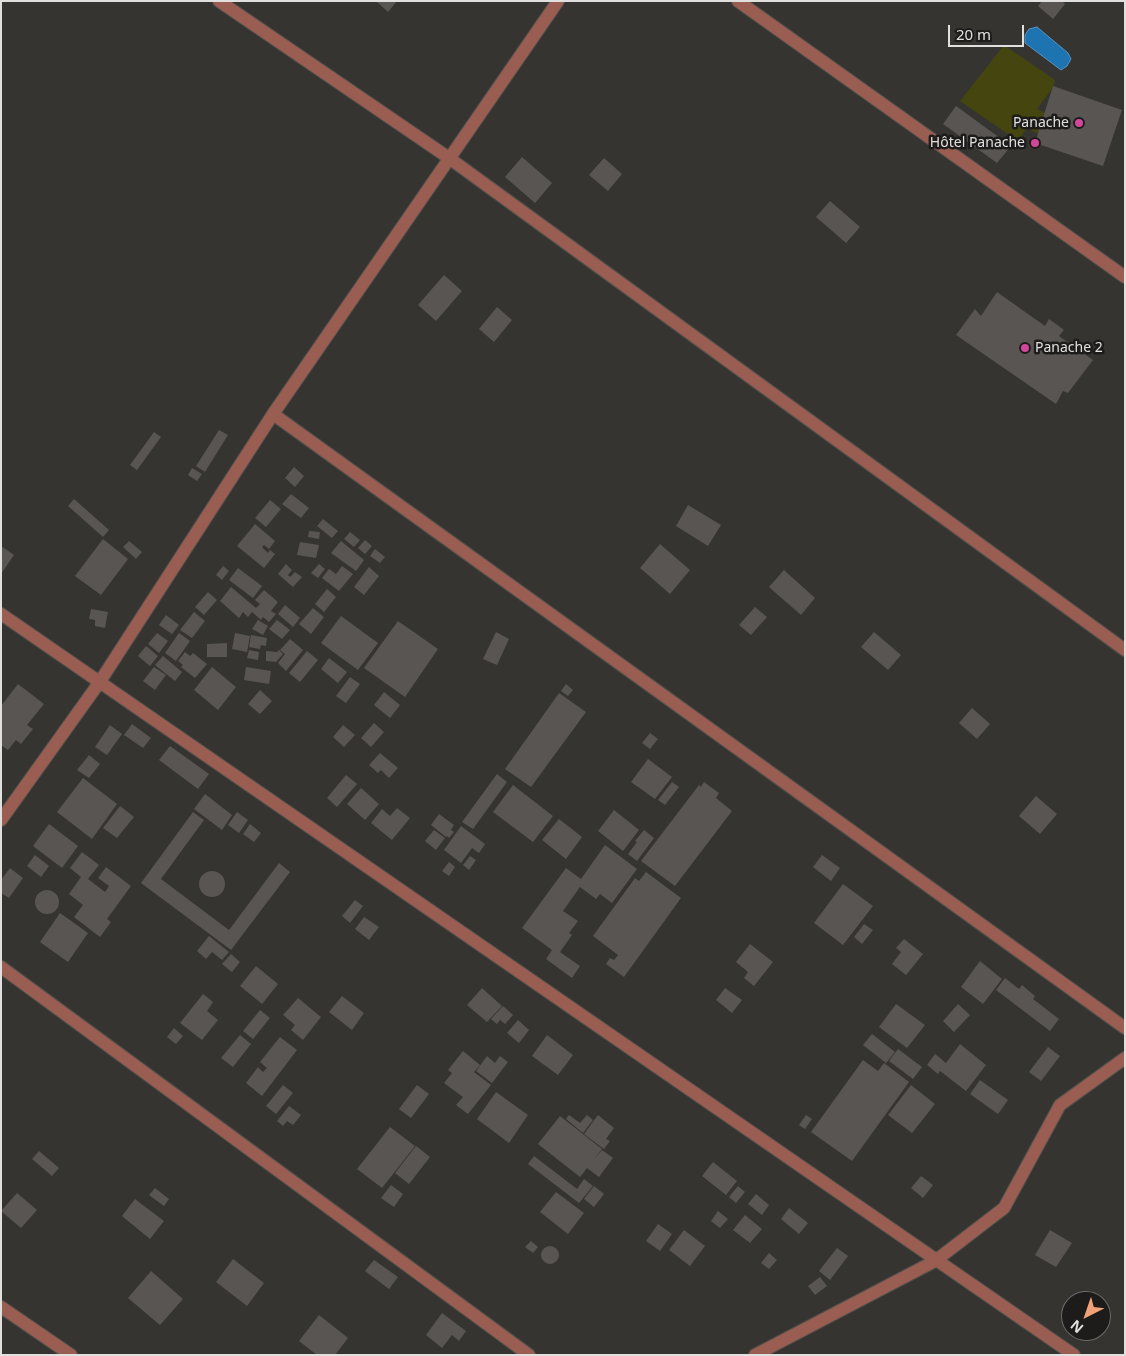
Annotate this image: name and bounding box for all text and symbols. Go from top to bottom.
scale bar [951,15,1027,47]
text: 20 m [956,24,991,44]
place label: Panache [1013,115,1069,131]
marker: Panache [1073,117,1085,129]
place label: Hôtel Panache [930,135,1025,151]
marker: Hôtel Panache [1029,137,1041,149]
place label: Panache 2 [1035,340,1103,356]
marker: Panache 2 [1019,342,1031,354]
north arrow [1061,1291,1111,1341]
text: N [1066,1316,1087,1338]

